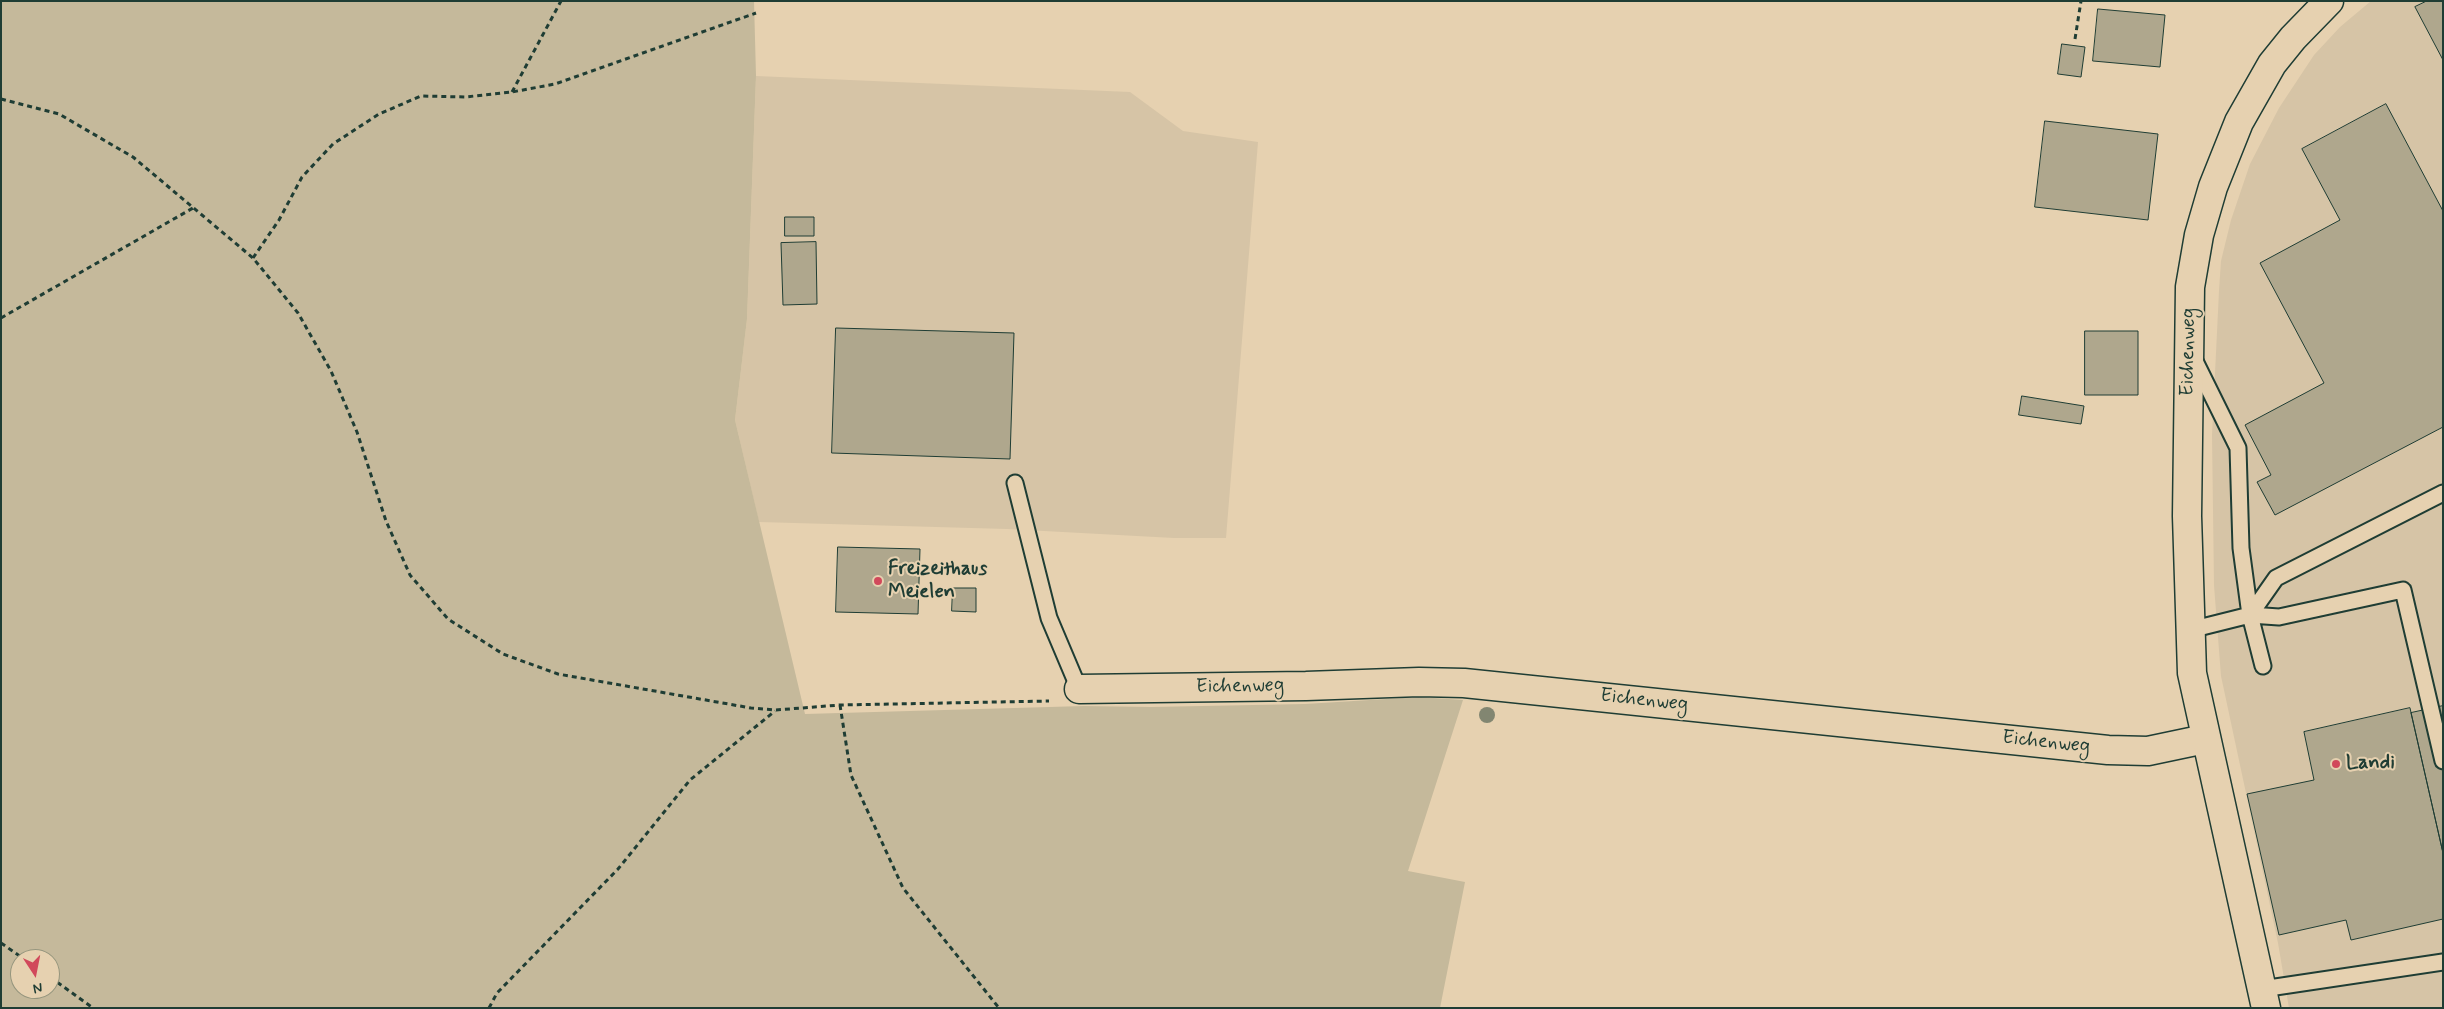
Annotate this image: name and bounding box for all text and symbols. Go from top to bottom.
street label: Eichenweg [2176,308,2202,396]
place label: Freizeithaus Meielen [888,558,987,605]
marker: Freizeithaus Meielen [872,575,884,587]
street label: Eichenweg [1196,674,1284,700]
street label: Eichenweg [1599,684,1689,718]
street label: Eichenweg [2001,726,2091,760]
place label: Landi [2346,752,2395,776]
marker: Landi [2330,758,2342,770]
north arrow [10,949,60,999]
text: N [31,978,44,997]

